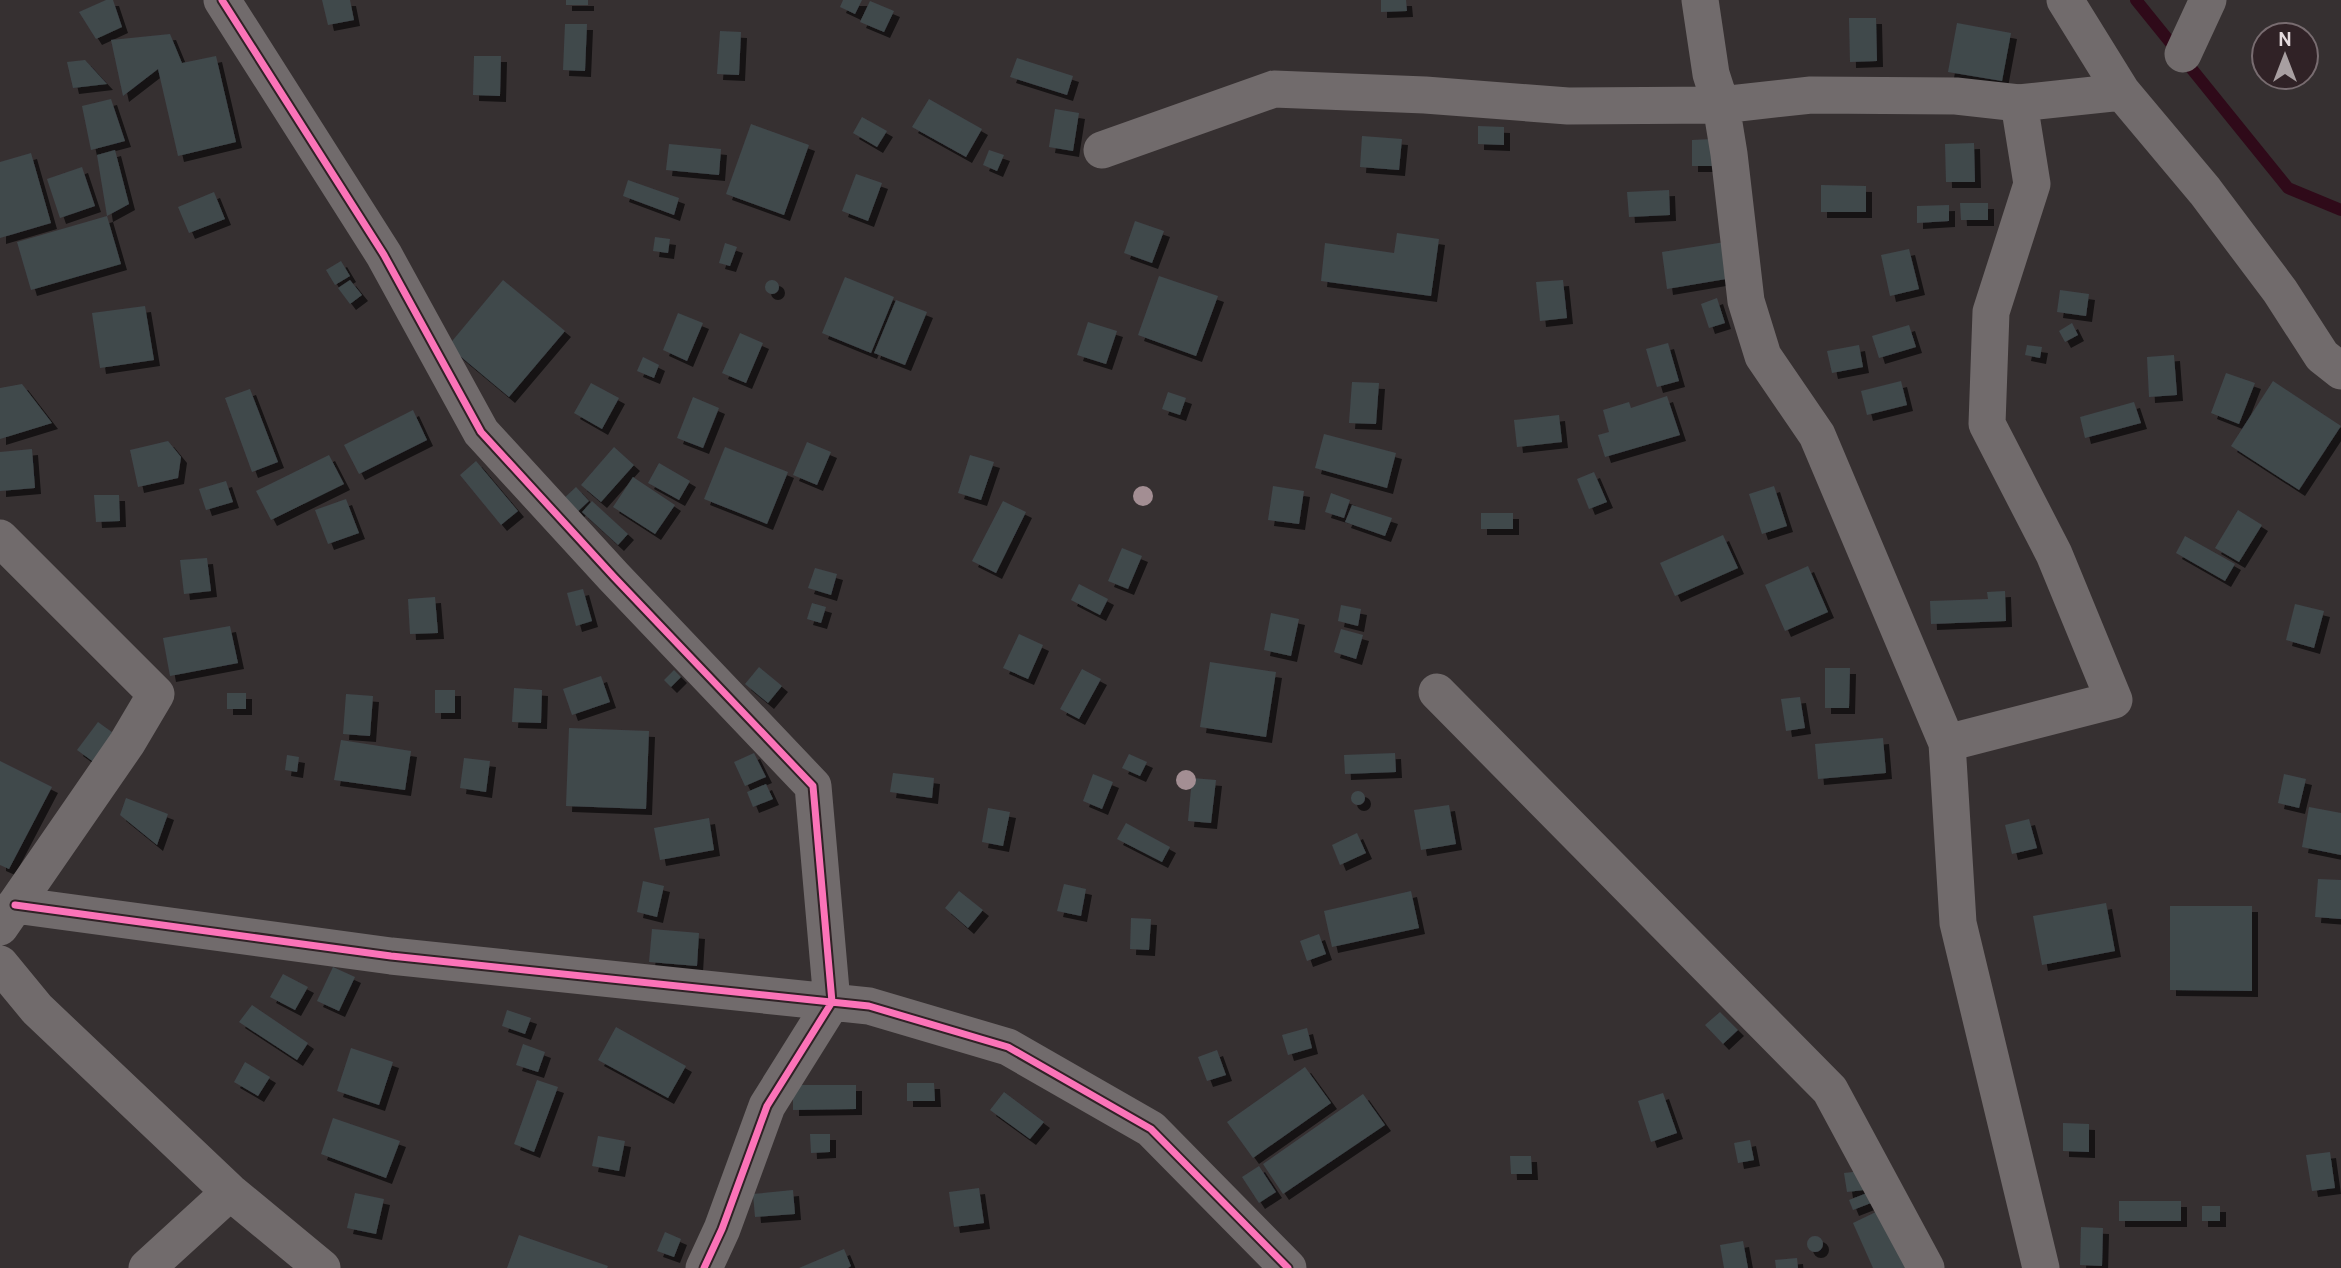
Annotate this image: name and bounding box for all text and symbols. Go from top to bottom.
north arrow [2250,21,2320,91]
text: N [2278,28,2292,51]

